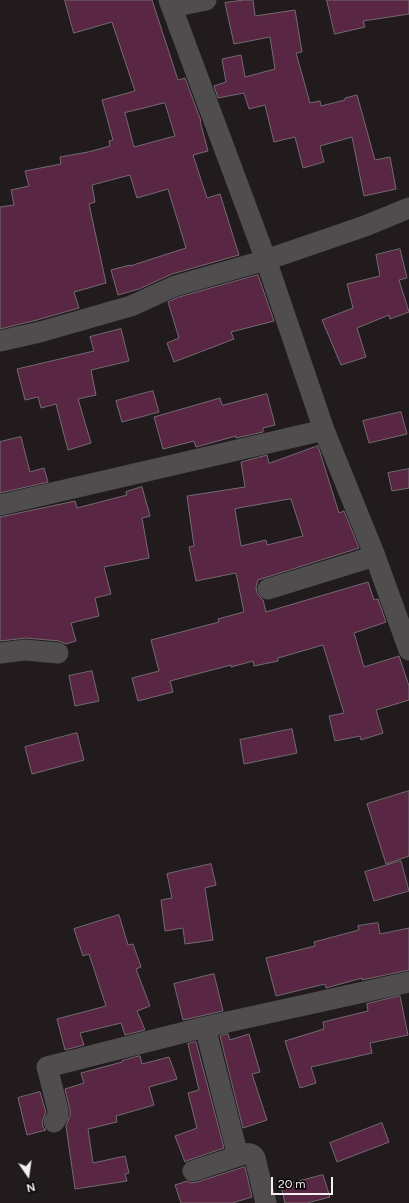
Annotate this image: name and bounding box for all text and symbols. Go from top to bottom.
north arrow [8,1155,48,1195]
scale bar [273,1169,335,1195]
text: 20 m [278,1177,306,1191]
text: N [25,1180,36,1194]

